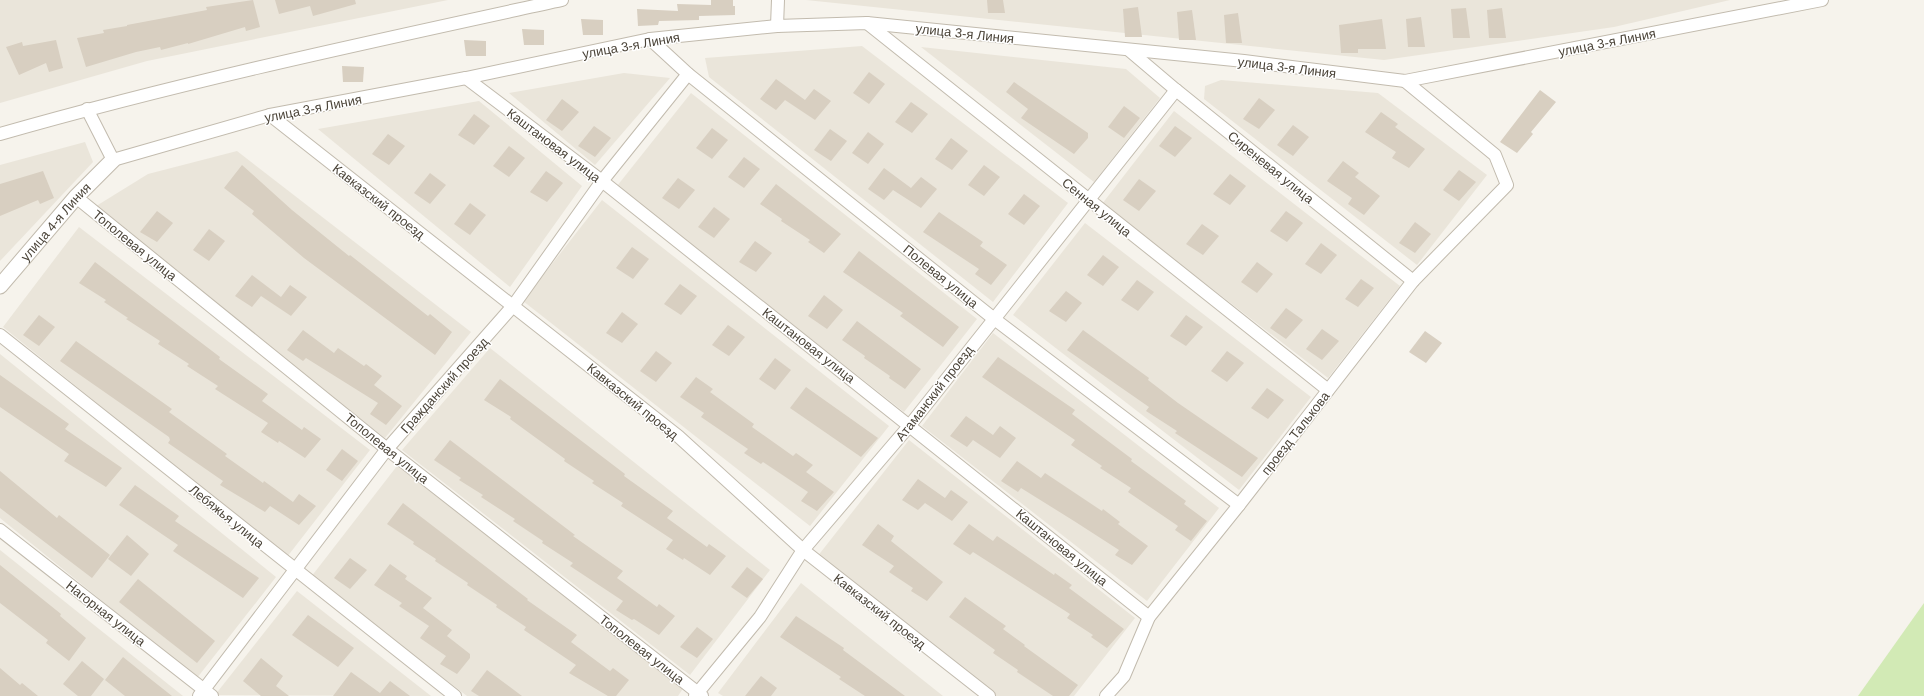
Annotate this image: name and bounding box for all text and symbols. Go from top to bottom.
street label: улица 3-я Линия [915,21,1015,46]
street label: улица 3-я Линия [1557,26,1657,59]
street label: улица 3-я Линия [581,30,681,61]
street label: улица 3-я Линия [1237,54,1337,81]
street label: улица 3-я Линия [263,92,363,125]
street label: Каштановая улица [504,105,604,186]
street label: Сиреневая улица [1225,128,1317,207]
street label: Кавказский проезд [330,161,428,242]
street label: Сенная улица [1059,175,1135,240]
street label: улица 4-я Линия [18,180,94,264]
street label: Тополевая улица [90,207,180,284]
street label: Полевая улица [900,242,982,311]
street label: Каштановая улица [760,305,858,387]
street label: Гражданский проезд [397,334,492,436]
street label: Атаманский проезд [893,342,977,444]
street label: Кавказский проезд [584,360,681,443]
street label: проезд Талькова [1258,388,1333,478]
street label: Тополевая улица [342,410,432,487]
street label: Лебяжья улица [186,482,268,552]
street label: Каштановая улица [1013,506,1111,589]
street label: Кавказский проезд [831,571,929,652]
street label: Нагорная улица [63,578,149,649]
street label: Тополевая улица [596,612,688,688]

